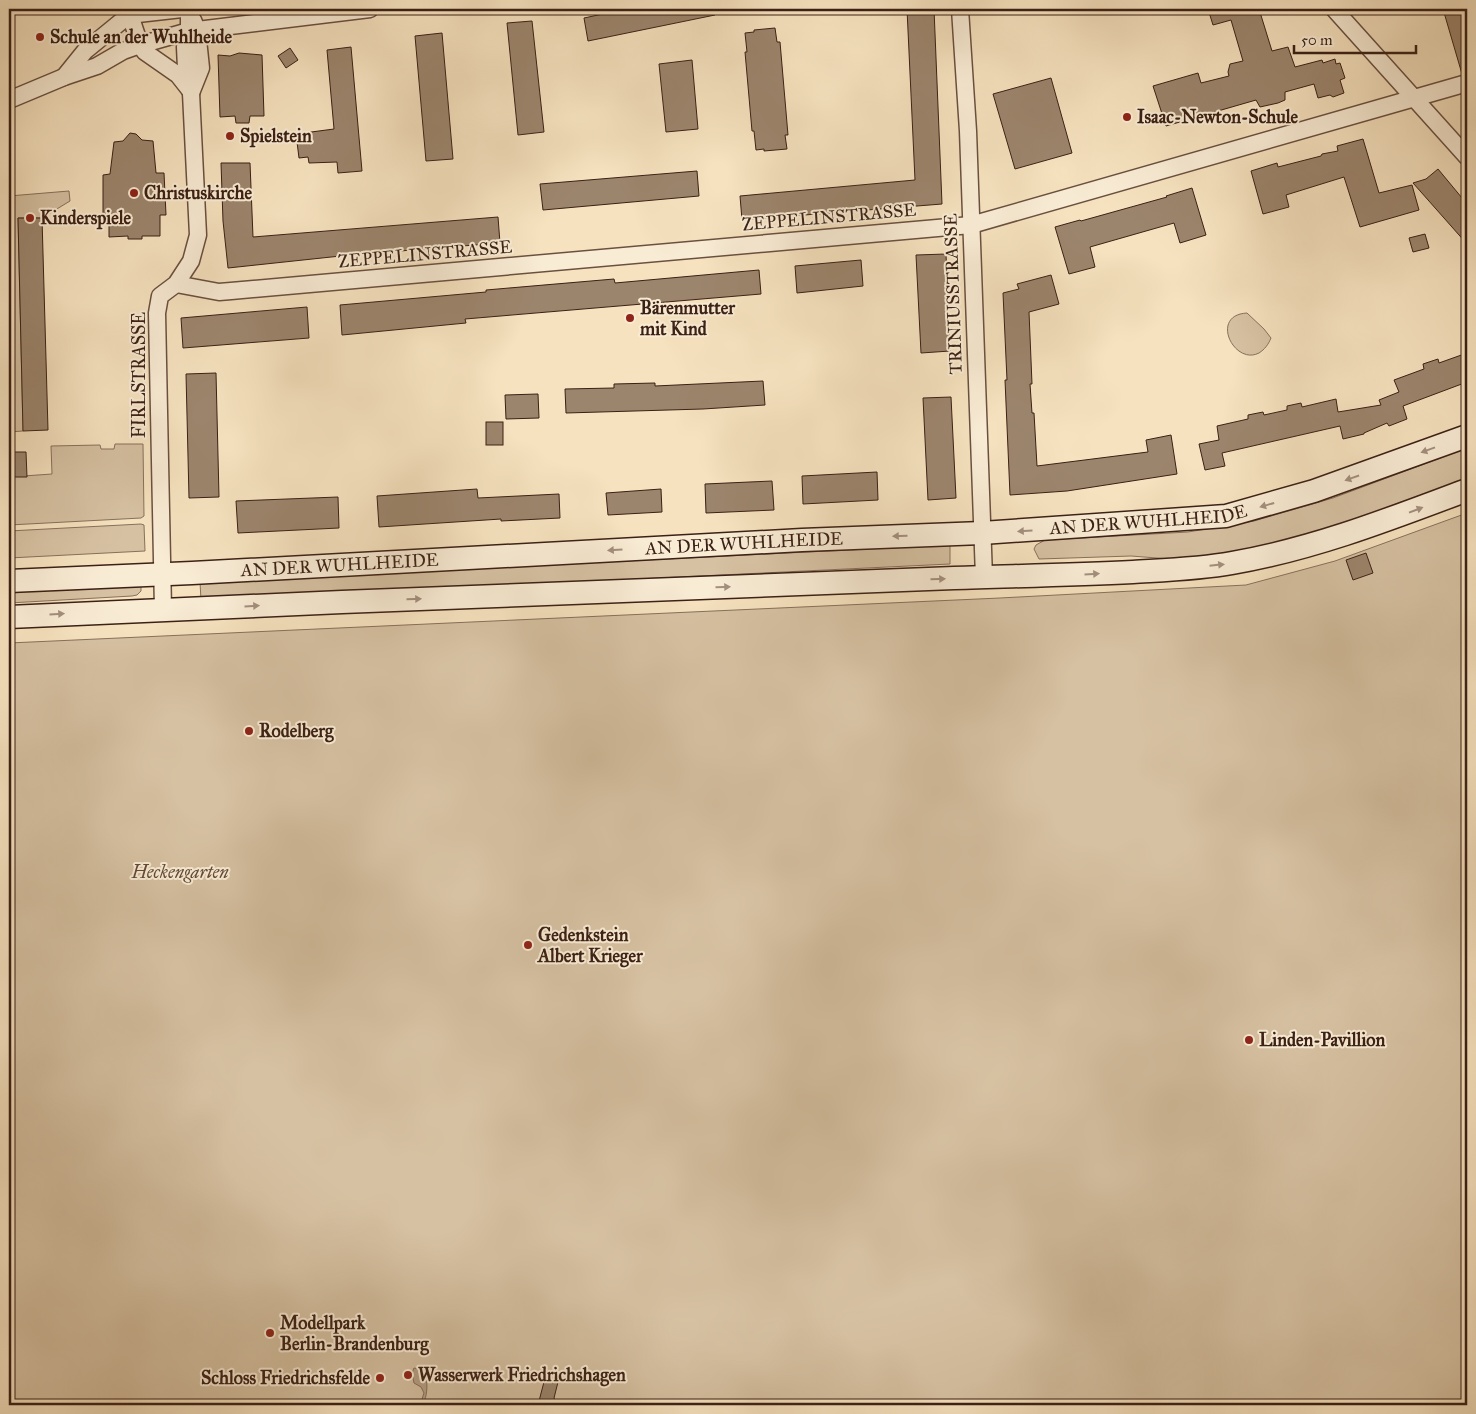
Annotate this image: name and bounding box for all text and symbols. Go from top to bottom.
scale bar [1294,22,1416,54]
place label: Schule an der Wuhlheide [50,26,233,48]
marker: Schule an der Wuhlheide [34,31,46,43]
text: 50 m [1301,31,1333,49]
place label: Isaac-Newton-Schule [1137,106,1299,128]
marker: Isaac-Newton-Schule [1121,111,1133,123]
place label: Spielstein [240,125,312,148]
marker: Spielstein [224,130,236,142]
place label: Christuskirche [144,182,253,204]
marker: Christuskirche [128,187,140,199]
street label: ZEPPELINSTRASSE [741,198,917,236]
place label: Kinderspiele [40,207,131,230]
marker: Kinderspiele [24,212,36,224]
street label: TRINIUSSTRASSE [939,213,967,375]
street label: ZEPPELINSTRASSE [337,235,513,273]
place label: Bärenmutter mit Kind [639,297,736,340]
street label: FIRLSTRASSE [128,312,150,438]
marker: Bärenmutter mit Kind [624,312,636,324]
one-way arrow [1421,447,1436,454]
one-way arrow [1344,474,1359,482]
street label: AN DER WUHLHEIDE [1048,500,1250,539]
one-way arrow [1259,501,1274,509]
one-way arrow [1409,506,1424,514]
street label: AN DER WUHLHEIDE [644,527,843,560]
one-way arrow [1017,527,1033,535]
one-way arrow [892,532,908,540]
one-way arrow [607,547,623,555]
street label: AN DER WUHLHEIDE [239,549,439,581]
one-way arrow [1209,561,1225,569]
one-way arrow [1085,569,1101,577]
one-way arrow [930,575,946,583]
one-way arrow [716,583,732,591]
one-way arrow [406,594,422,602]
one-way arrow [244,601,260,609]
one-way arrow [50,610,66,618]
place label: Rodelberg [259,720,334,743]
marker: Rodelberg [243,725,255,737]
park label: Heckengarten [130,861,229,883]
place label: Gedenkstein Albert Krieger [537,924,644,968]
marker: Gedenkstein Albert Krieger [522,939,534,951]
place label: Linden-Pavillion [1259,1029,1386,1051]
marker: Linden-Pavillion [1243,1034,1255,1046]
place label: Modellpark Berlin-Brandenburg [280,1312,429,1356]
marker: Modellpark Berlin-Brandenburg [264,1327,276,1339]
place label: Wasserwerk Friedrichshagen [418,1364,626,1387]
place label: Schloss Friedrichsfelde [201,1367,370,1389]
marker: Wasserwerk Friedrichshagen [402,1369,414,1381]
marker: Schloss Friedrichsfelde [374,1372,386,1384]

